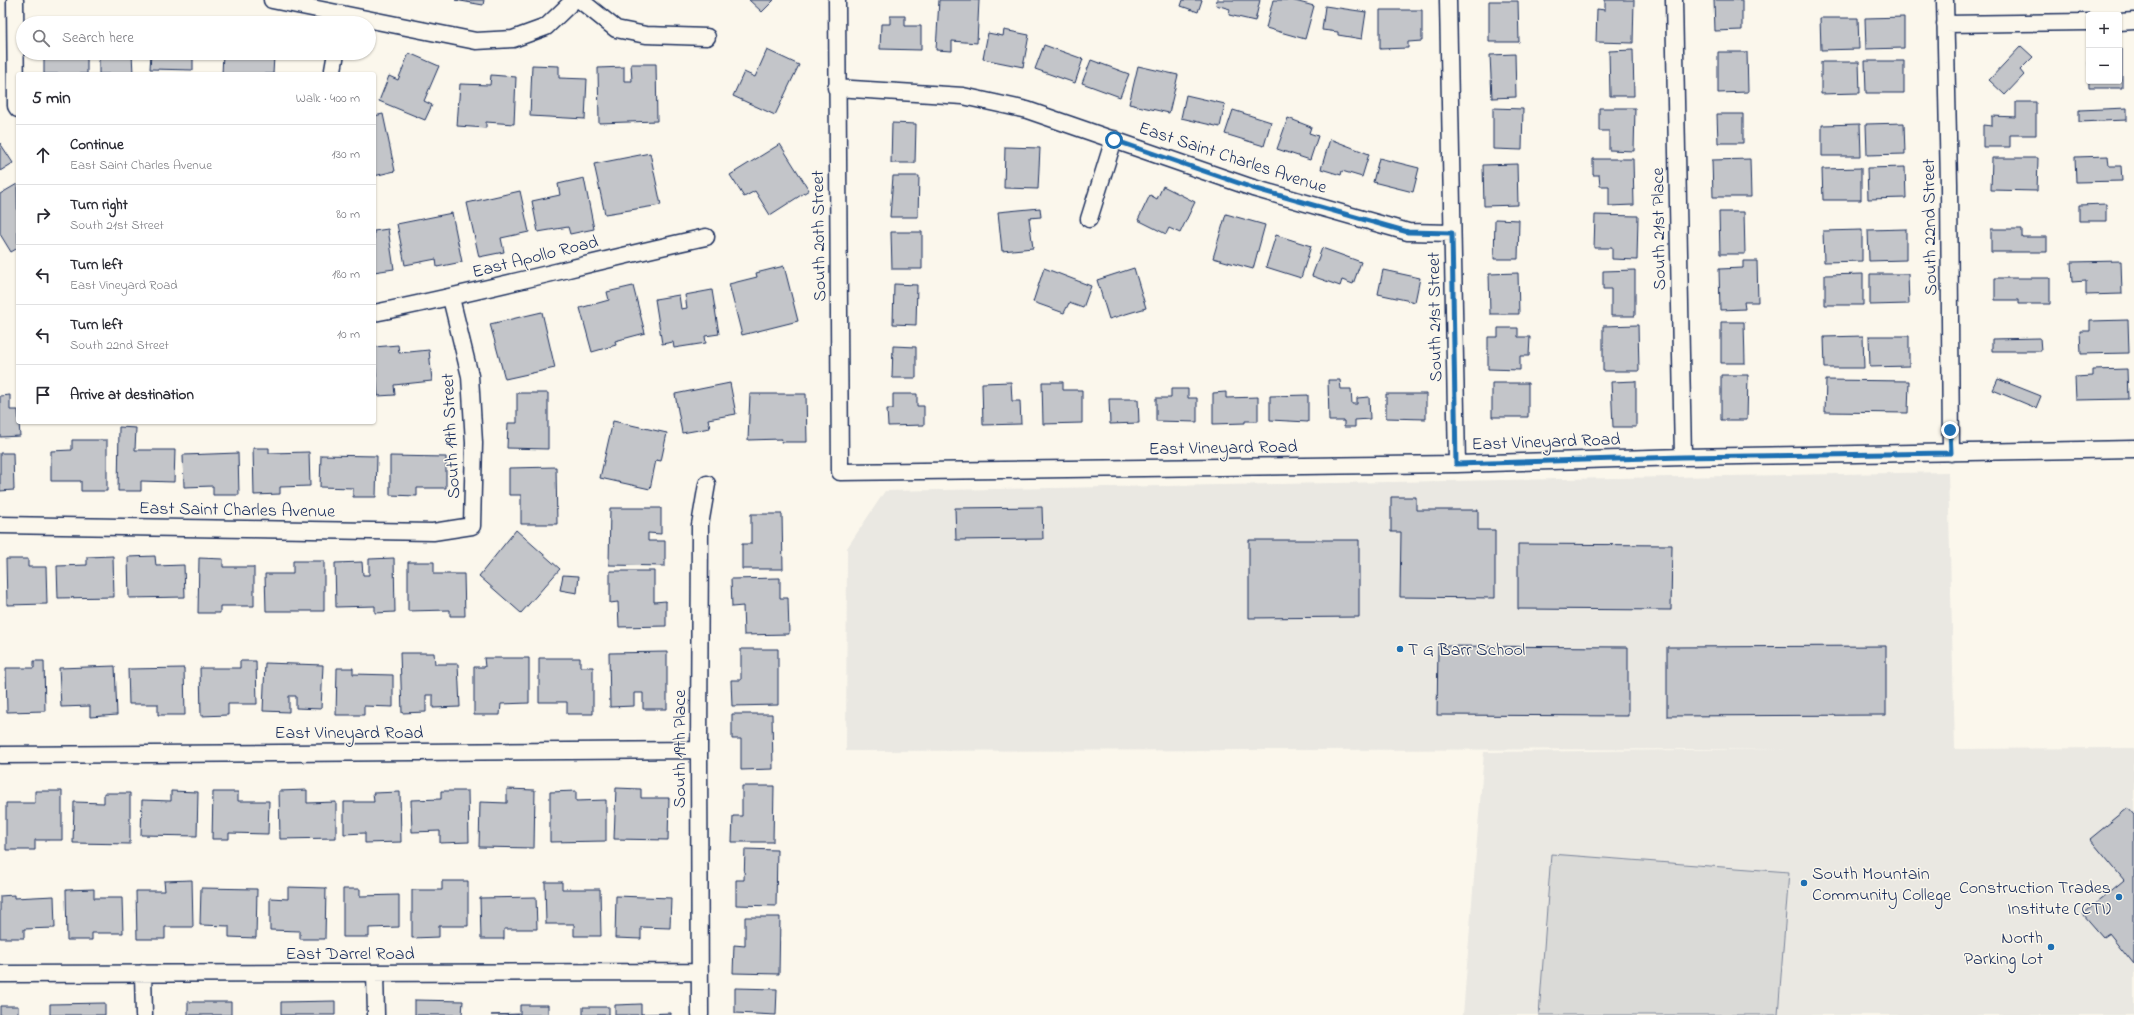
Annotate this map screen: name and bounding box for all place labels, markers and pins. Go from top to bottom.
place label: T G Barr School [1408,638,1525,664]
marker: T G Barr School [1395,644,1405,654]
place label: South Mountain Community College [1812,862,1952,910]
place label: Construction Trades Institute (CTI) [1959,876,2111,923]
marker: South Mountain Community College [1799,878,1809,888]
marker: Construction Trades Institute (CTI) [2114,892,2124,902]
place label: North Parking Lot [1964,926,2043,974]
marker: North Parking Lot [2046,942,2056,952]

